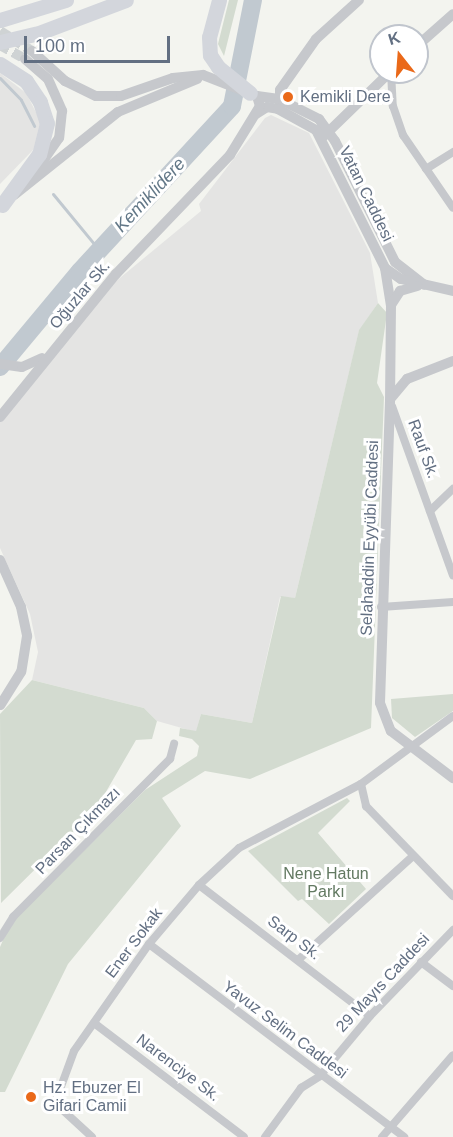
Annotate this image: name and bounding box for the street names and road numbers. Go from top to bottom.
street label: Vatan Caddesi [335,143,397,245]
street label: Oğuzlar Sk. [46,257,114,333]
street label: Rauf Sk. [403,417,443,481]
street label: Selahaddin Eyyübi Caddesi [357,440,383,636]
street label: Parsan Çıkmazı [32,783,124,879]
street label: Ener Sokak [101,904,167,982]
street label: Sarp Sk. [264,912,324,964]
street label: 29 Mayıs Caddesi [332,930,434,1036]
street label: Yavuz Selim Caddesi [219,977,351,1083]
street label: Narenciye Sk. [132,1030,224,1106]

